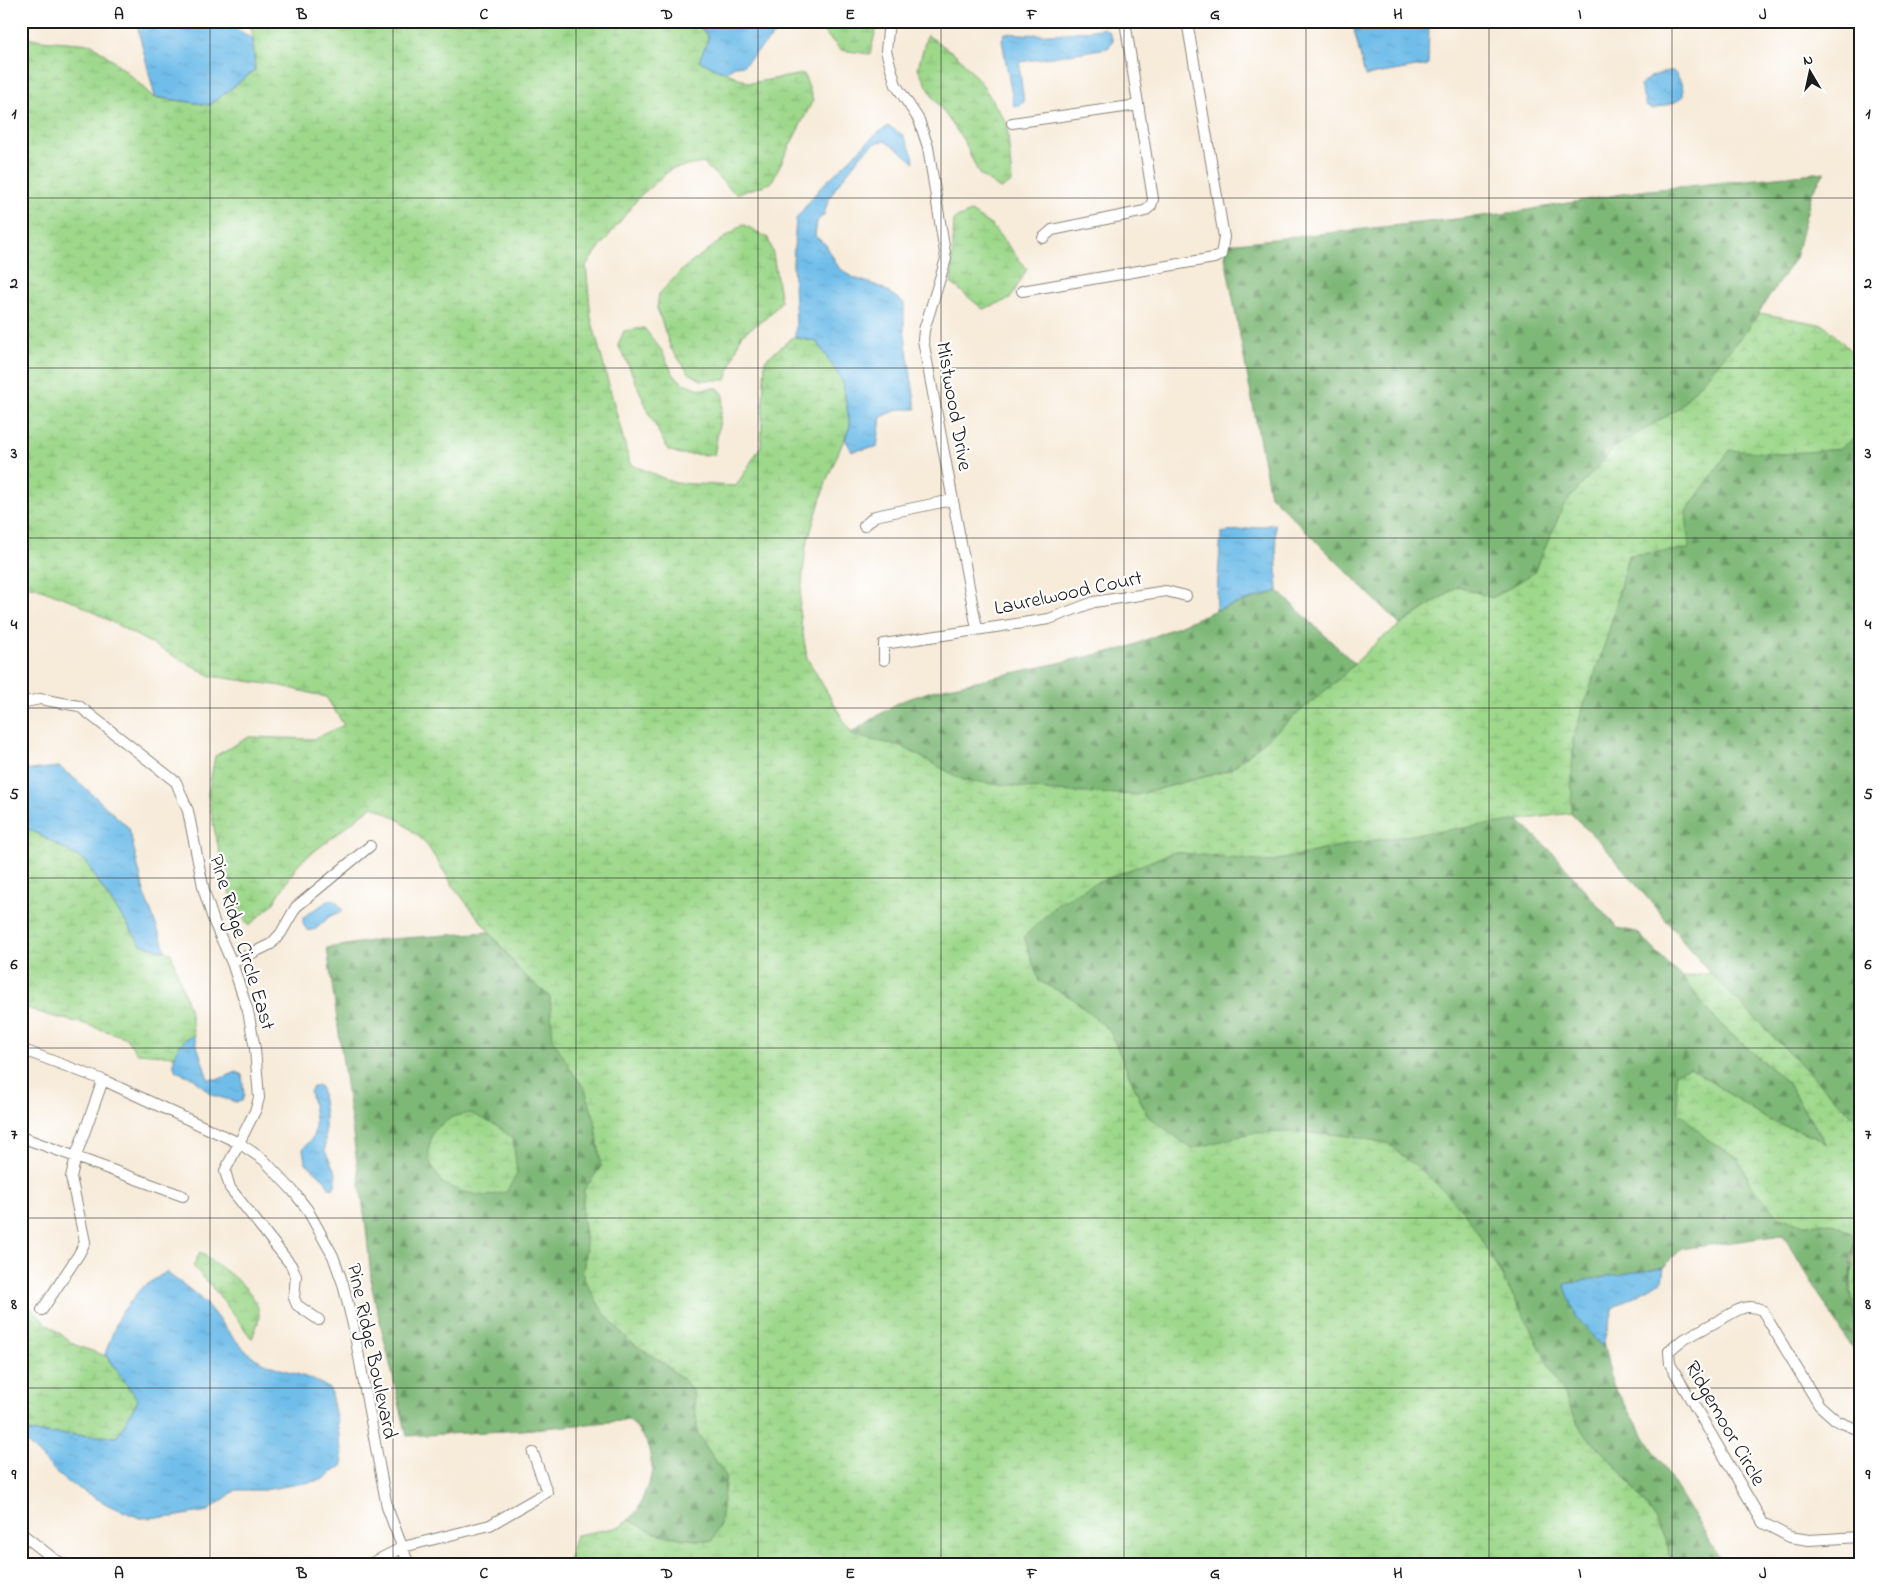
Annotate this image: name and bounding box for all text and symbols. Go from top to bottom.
text: A [114,3,124,27]
text: B [296,3,308,27]
text: C [480,3,489,27]
text: D [660,3,673,27]
text: E [845,3,855,27]
text: F [1026,3,1038,27]
text: G [1210,3,1220,27]
text: H [1393,3,1403,27]
text: I [1578,3,1582,27]
text: J [1759,3,1767,27]
north arrow [1784,48,1834,98]
text: N [1802,50,1815,72]
text: 1 [11,102,17,126]
text: 1 [1865,102,1871,126]
text: 2 [9,272,18,296]
text: 2 [1863,272,1872,296]
street label: Mistwood Drive [927,339,979,474]
text: 3 [10,442,18,466]
text: 3 [1864,442,1872,466]
street label: Laurelwood Court [991,564,1145,624]
text: 4 [10,613,18,637]
text: 4 [1864,613,1872,637]
text: 5 [9,783,19,807]
text: 5 [1863,783,1873,807]
street label: Pine Ridge Circle East [198,851,282,1035]
text: 6 [9,953,18,977]
text: 6 [1863,953,1872,977]
text: 7 [11,1123,18,1147]
text: 7 [1865,1123,1872,1147]
street label: Pine Ridge Boulevard [336,1261,404,1443]
text: 8 [10,1293,17,1317]
text: 8 [1864,1293,1871,1317]
street label: Ridgemoor Circle [1675,1356,1773,1494]
text: 9 [11,1463,17,1487]
text: 9 [1865,1463,1871,1487]
text: A [114,1562,124,1586]
text: B [296,1562,308,1586]
text: C [480,1562,489,1586]
text: D [660,1562,673,1586]
text: E [845,1562,855,1586]
text: F [1026,1562,1038,1586]
text: G [1210,1562,1220,1586]
text: H [1393,1562,1403,1586]
text: I [1578,1562,1582,1586]
text: J [1759,1562,1767,1586]

